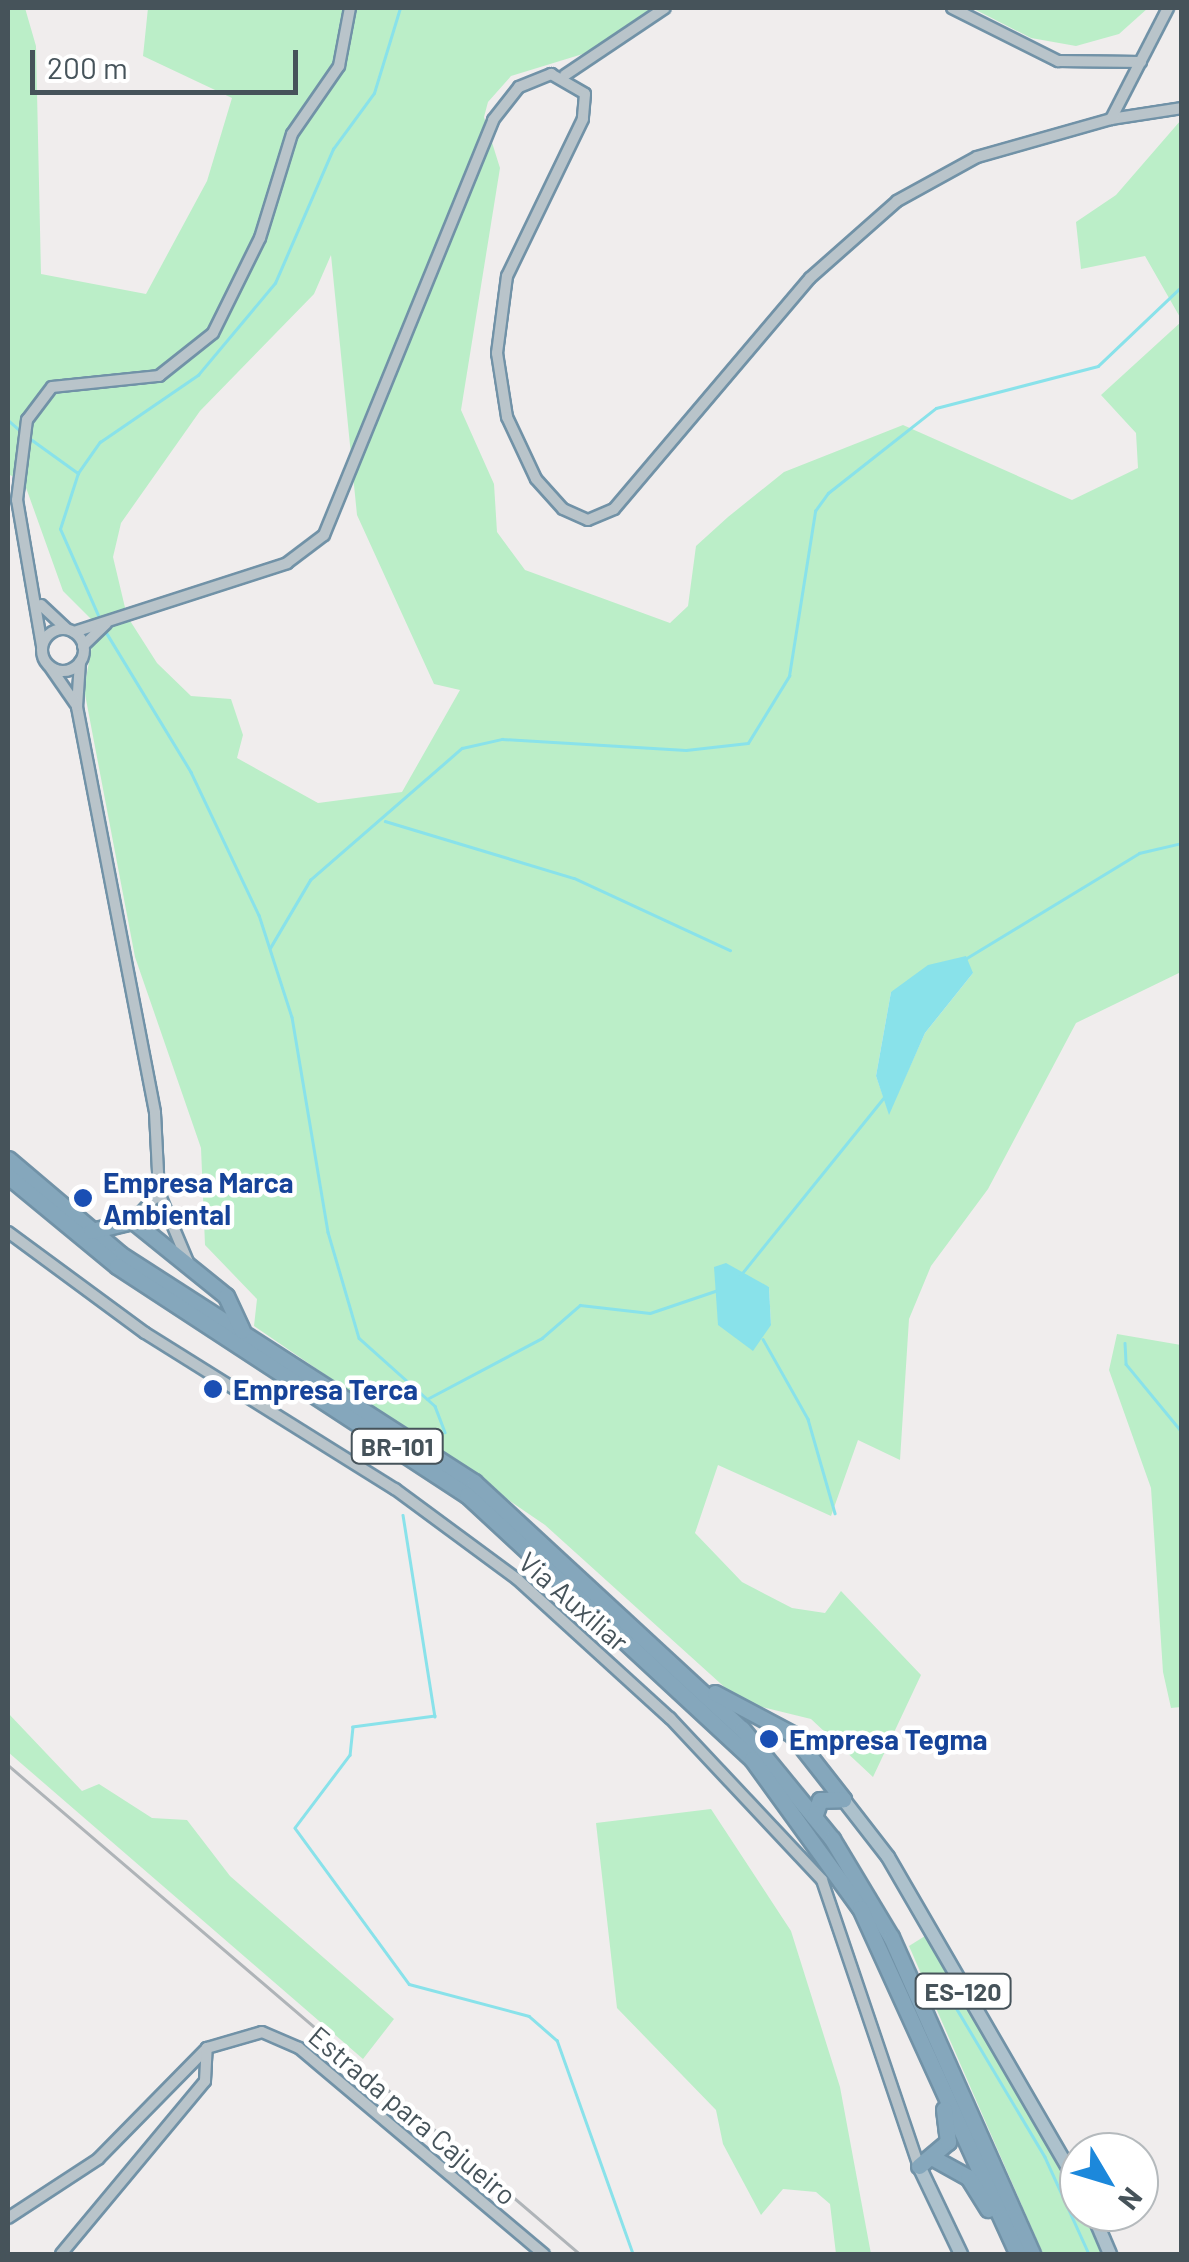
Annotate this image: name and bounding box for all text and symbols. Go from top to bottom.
scale bar [35,30,302,92]
text: 200 m [47,49,128,85]
place label: Empresa Marca Ambiental [103,1165,294,1231]
marker: Empresa Marca Ambiental [72,1187,94,1209]
place label: Empresa Terca [233,1372,418,1406]
marker: Empresa Terca [202,1378,224,1400]
road number: BR-101 [350,1426,444,1466]
street label: Via Auxiliar [512,1544,636,1658]
place label: Empresa Tegma [789,1722,988,1756]
marker: Empresa Tegma [758,1728,780,1750]
road number: ES-120 [913,1971,1013,2011]
street label: Estrada para Cajueiro [302,2018,524,2212]
north arrow [1059,2132,1159,2232]
text: N [1112,2181,1150,2217]

